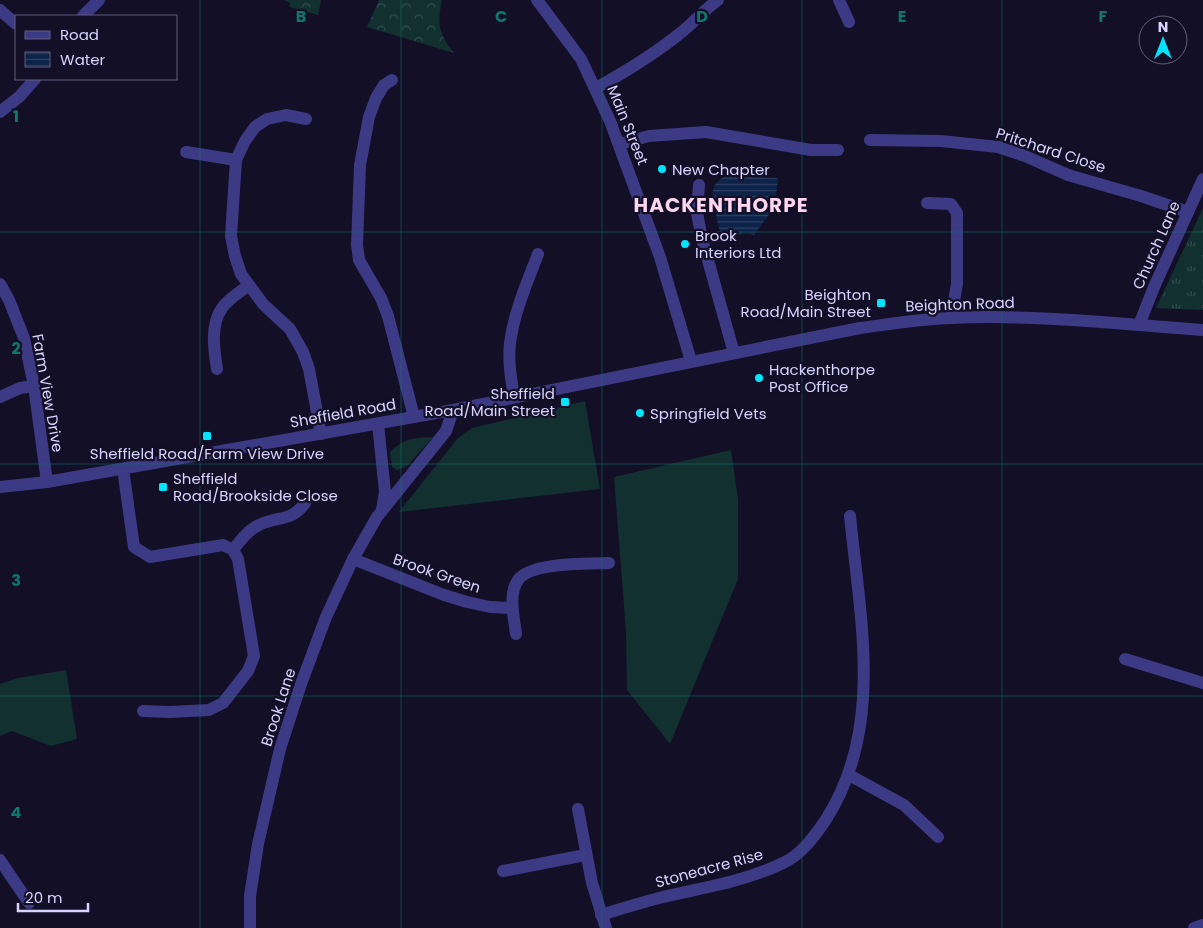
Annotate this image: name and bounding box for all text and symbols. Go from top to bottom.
text: B [296,5,306,28]
text: C [495,5,507,28]
text: D [696,5,708,28]
text: E [898,5,906,28]
text: F [1099,5,1108,28]
legend [15,15,178,80]
north arrow [1138,15,1188,65]
text: N [1158,17,1168,37]
text: Road [60,24,99,45]
text: Water [60,49,106,70]
street label: Main Street [602,82,654,168]
text: 1 [13,105,19,128]
street label: Pritchard Close [994,122,1108,178]
place label: New Chapter [672,159,770,180]
marker: New Chapter [656,163,668,175]
district label: HACKENTHORPE [634,191,808,219]
street label: Church Lane [1127,198,1185,292]
place label: Brook Interiors Ltd [695,225,781,263]
marker: Brook Interiors Ltd [679,238,691,250]
place label: Beighton Road/Main Street [741,284,871,322]
street label: Beighton Road [905,292,1015,316]
marker: Beighton Road/Main Street [875,297,887,309]
street label: Farm View Drive [27,332,69,454]
text: 2 [11,337,21,360]
place label: Hackenthorpe Post Office [769,359,875,397]
marker: Hackenthorpe Post Office [753,372,765,384]
place label: Sheffield Road/Main Street [425,383,555,421]
street label: Sheffield Road [288,393,398,433]
marker: Sheffield Road/Main Street [559,396,571,408]
place label: Springfield Vets [650,403,767,424]
marker: Springfield Vets [634,407,646,419]
marker: Sheffield Road/Farm View Drive [201,430,213,442]
place label: Sheffield Road/Farm View Drive [90,443,324,464]
place label: Sheffield Road/Brookside Close [173,468,338,506]
marker: Sheffield Road/Brookside Close [157,481,169,493]
street label: Brook Green [390,548,484,598]
text: 3 [11,569,21,592]
street label: Brook Lane [255,665,301,749]
text: 4 [11,801,22,824]
street label: Stoneacre Rise [653,844,765,892]
scale bar [18,880,88,912]
text: 20 m [25,887,63,908]

